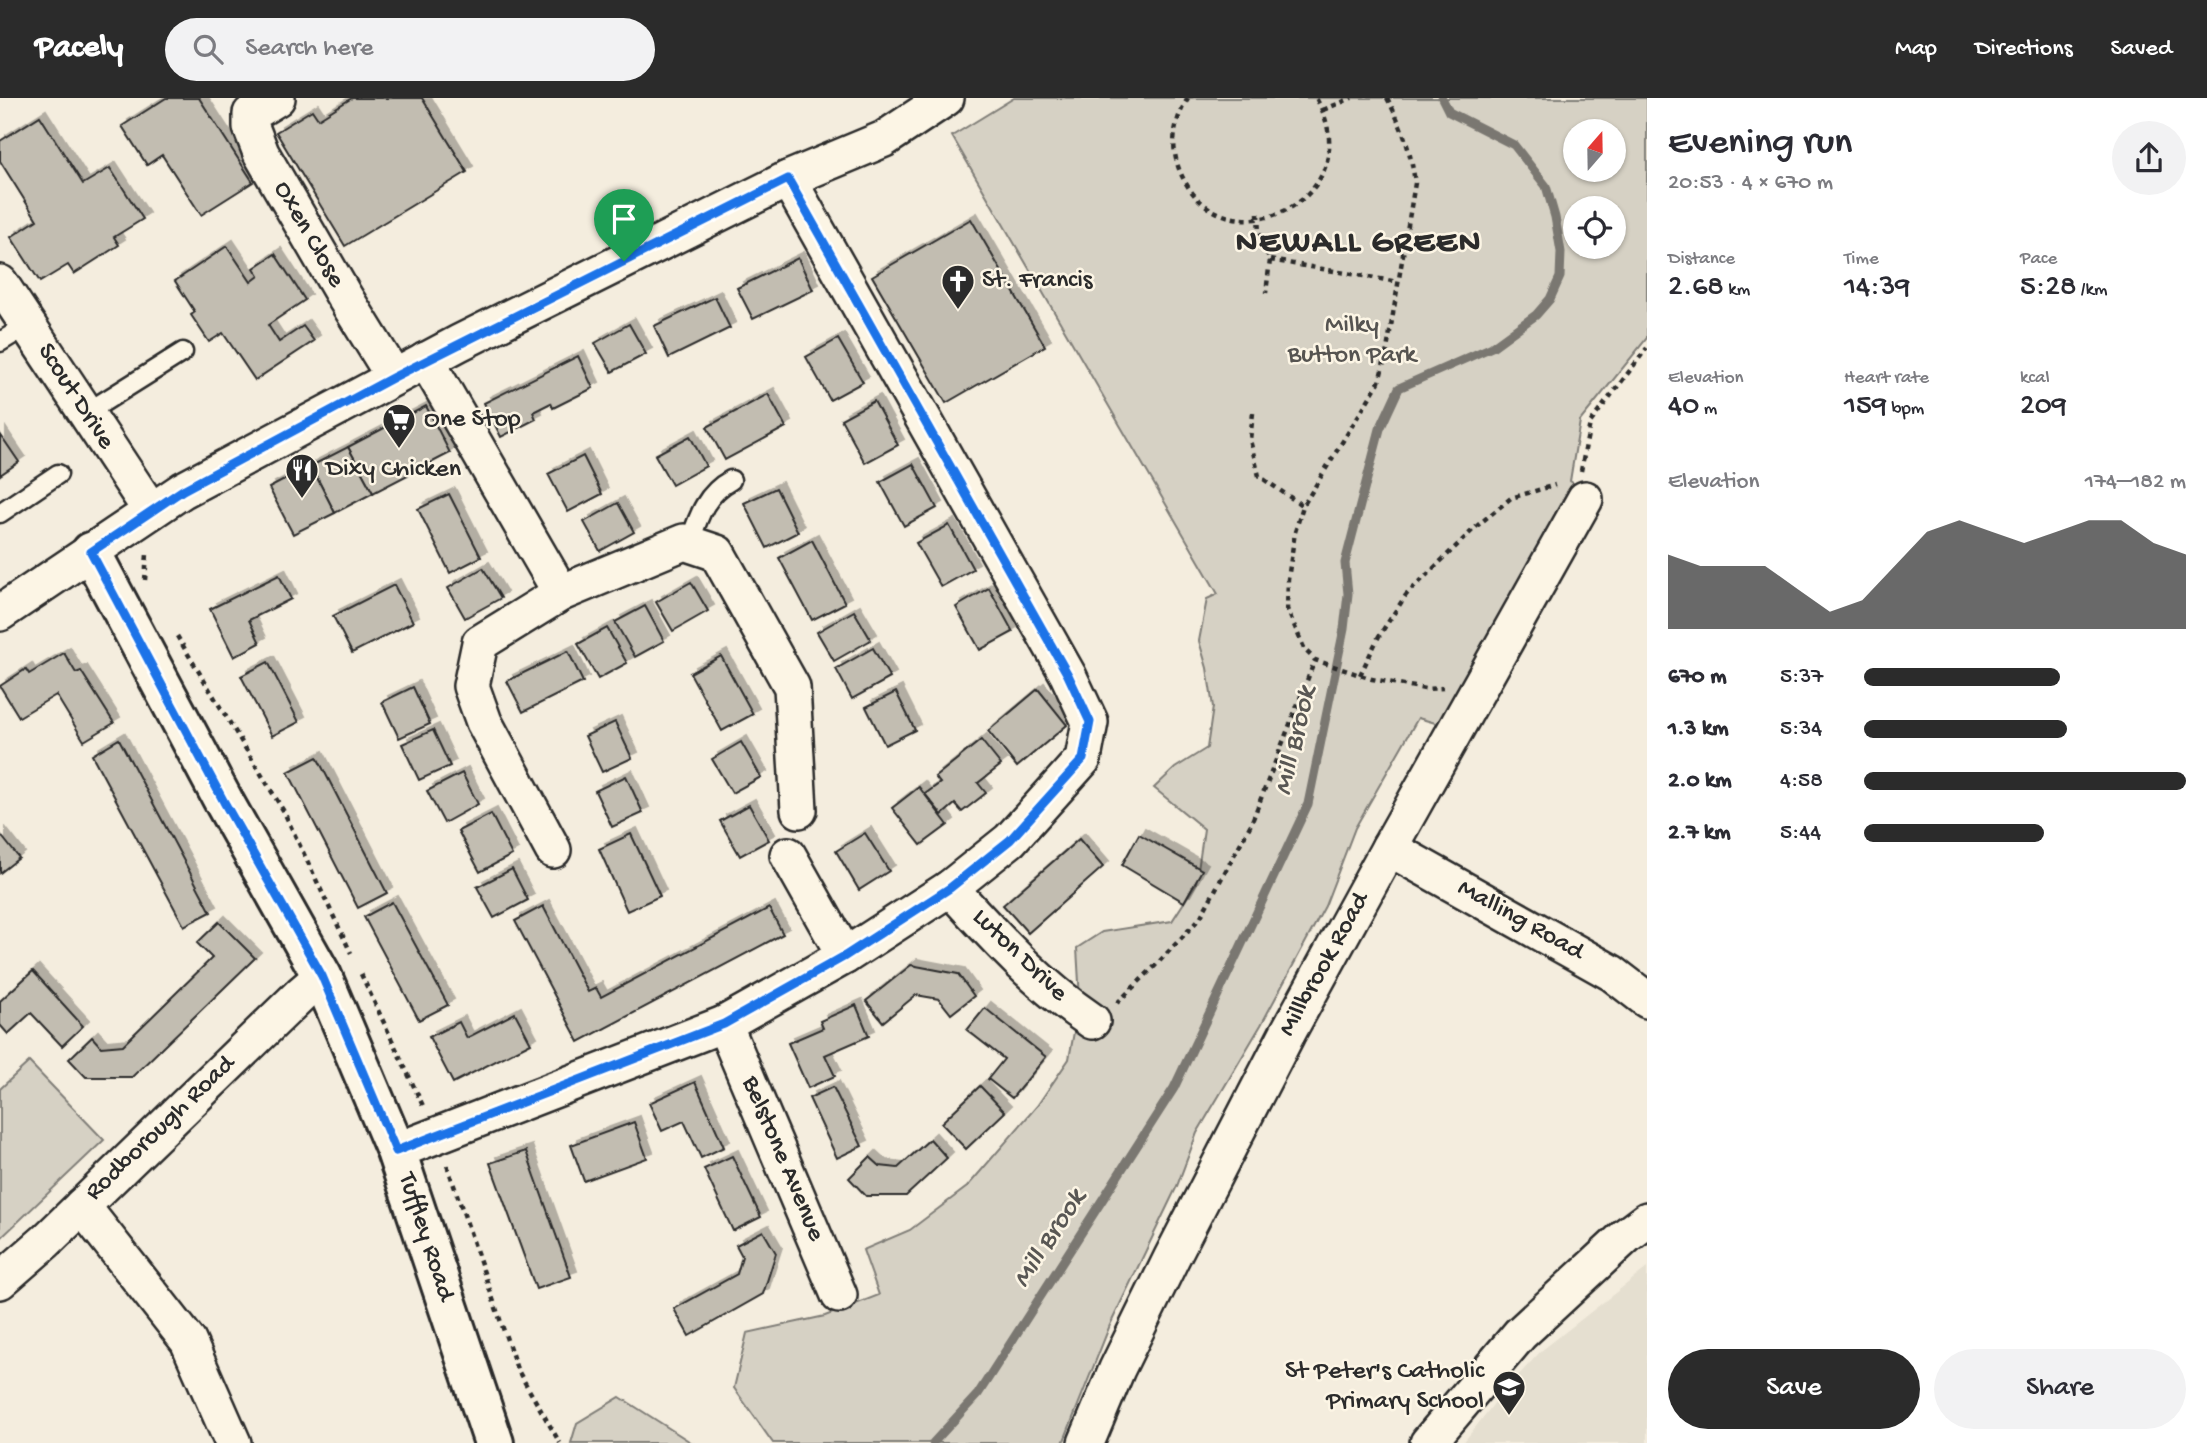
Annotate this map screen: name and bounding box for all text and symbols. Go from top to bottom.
search box [165,18,655,81]
text: Pacely [35,30,123,68]
icon: search [189,30,227,68]
text: Search here [245,34,373,65]
text: Map [1895,35,1937,64]
text: Directions [1975,35,2073,64]
text: Saved [2111,35,2172,64]
north arrow [1563,119,1626,182]
map controls [1563,119,1626,259]
button: share [2112,121,2186,195]
text: Evening run [1668,122,1852,166]
text: 20:53 · 4 × 670 m [1668,170,1833,197]
street label: Oxen Close [265,176,351,294]
pin [594,189,654,261]
button: locate [1563,196,1626,259]
icon: arrive [605,200,643,238]
district label: NEWALL GREEN [1236,225,1482,263]
text: Distance [1668,248,1735,271]
text: Time [1844,248,1879,271]
text: Pace [2020,248,2057,271]
church icon: St. Francis [939,262,977,311]
place label: St. Francis [982,266,1094,297]
text: 2.68 [1668,271,1724,306]
text: 14:39 [1844,271,1910,306]
text: 5:28 [2020,271,2076,306]
text: km [1724,279,1750,302]
text: /km [2076,279,2107,302]
park label: Milky Button Park [1287,311,1419,372]
street label: Scout Drive [29,338,121,456]
text: Elevation [1668,367,1744,390]
text: Heart rate [1844,367,1929,390]
text: kcal [2020,367,2050,390]
text: 40 [1668,390,1699,425]
text: 159 [1844,390,1887,425]
text: 209 [2020,390,2067,425]
text: m [1699,398,1717,421]
text: bpm [1887,398,1924,421]
supermarket icon: One Stop [380,401,418,450]
place label: One Stop [424,405,521,436]
restaurant icon: Dixy Chicken [283,451,321,500]
place label: Dixy Chicken [324,455,462,486]
text: Elevation [1668,469,1759,496]
text: 174–182 m [2085,469,2186,496]
text: 670 m [1668,664,1726,691]
text: 5:37 [1780,664,1823,691]
water label: Mill Brook [1268,681,1325,798]
text: 1.3 km [1668,716,1728,743]
text: 5:34 [1780,716,1822,743]
text: 2.0 km [1668,768,1732,795]
text: 4:58 [1780,768,1823,795]
text: 2.7 km [1668,820,1731,847]
text: 5:44 [1780,820,1821,847]
street label: Malling Road [1451,874,1590,969]
street label: Millbrook Road [1273,886,1378,1042]
street label: Luton Drive [965,903,1074,1010]
street label: Rodborough Road [80,1048,244,1208]
street label: Belstone Avenue [733,1071,831,1247]
street label: Tuffley Road [389,1167,461,1307]
water label: Mill Brook [1006,1182,1095,1294]
button: Save [1668,1349,1920,1429]
button: Share [1934,1349,2186,1429]
place label: St Peter's Catholic Primary School [1285,1357,1485,1418]
school or university icon: St Peter's Catholic Primary School [1490,1368,1528,1417]

